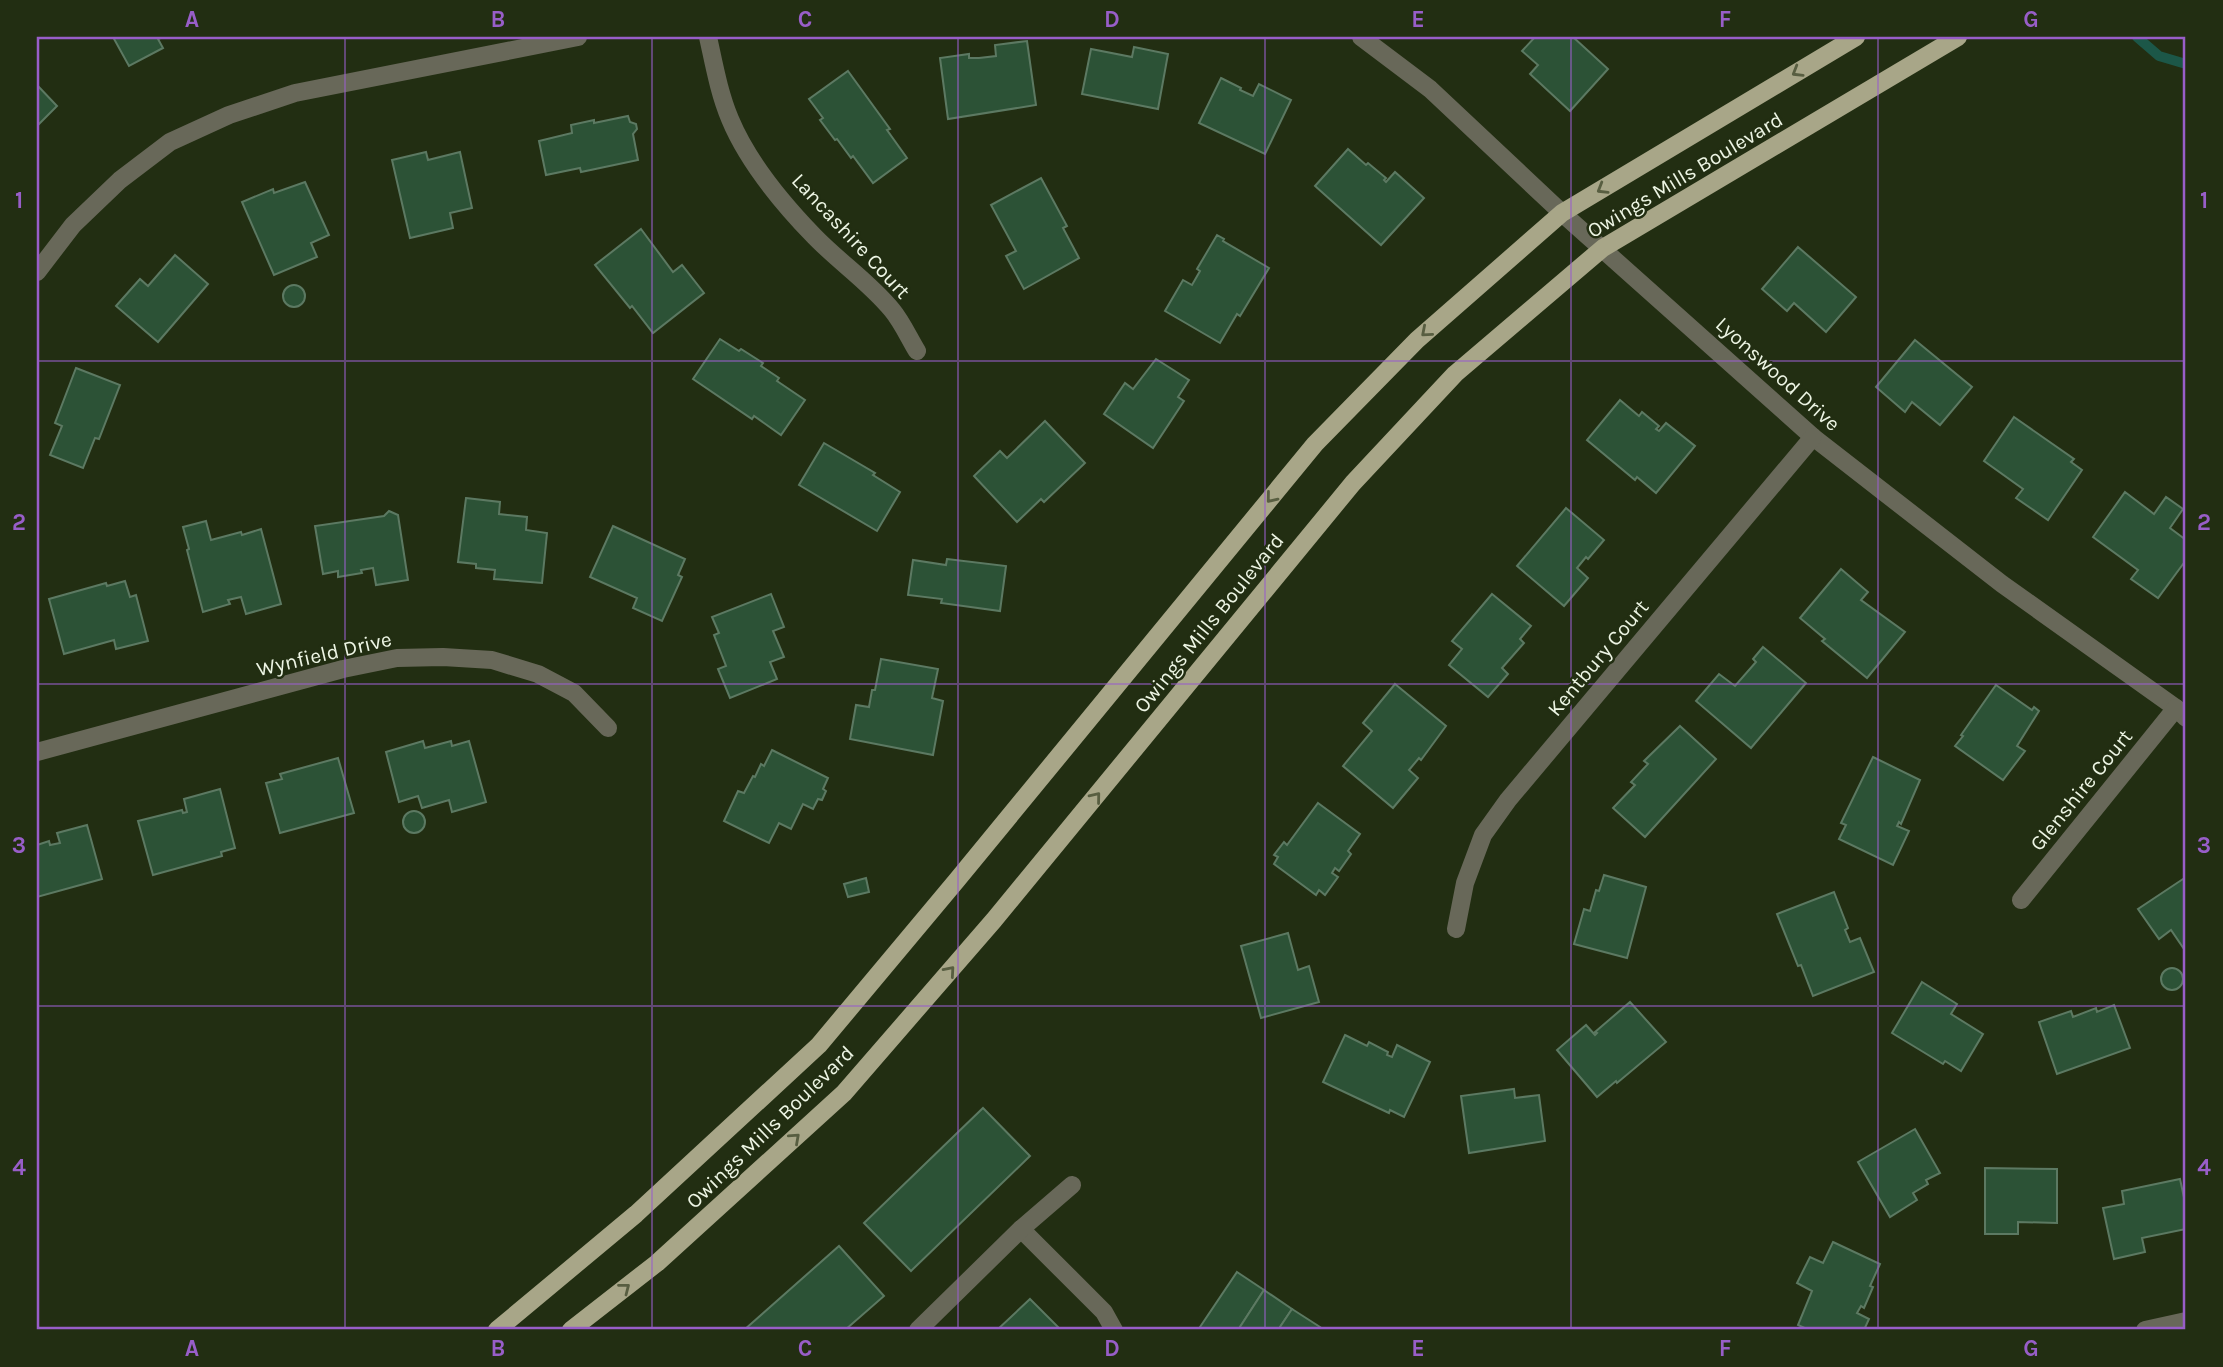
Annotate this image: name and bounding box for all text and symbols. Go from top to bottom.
text: A [185,6,199,33]
text: B [491,6,505,33]
text: C [798,6,812,33]
text: D [1104,6,1120,33]
text: E [1411,6,1425,33]
text: F [1719,6,1731,33]
text: G [2023,6,2039,33]
one-way arrow [1792,64,1805,77]
street label: Owings Mills Boulevard [1583,107,1787,243]
street label: Lancashire Court [787,168,915,304]
one-way arrow [1597,181,1610,194]
text: 1 [15,187,23,214]
text: 1 [2200,187,2208,214]
street label: Lyonswood Drive [1711,312,1845,436]
one-way arrow [1421,324,1434,336]
one-way arrow [1267,490,1279,503]
text: 2 [12,509,26,536]
text: 2 [2197,509,2211,536]
street label: Owings Mills Boulevard [1129,529,1289,717]
street label: Kentbury Court [1542,595,1654,721]
street label: Wynfield Drive [254,627,394,681]
street label: Glenshire Court [2025,725,2137,855]
one-way arrow [1088,792,1100,805]
text: 3 [12,832,26,859]
text: 3 [2197,832,2211,859]
one-way arrow [942,966,954,979]
street label: Owings Mills Boulevard [681,1041,859,1213]
one-way arrow [787,1133,800,1146]
text: 4 [12,1154,26,1181]
text: 4 [2197,1154,2211,1181]
one-way arrow [617,1284,630,1297]
text: A [185,1335,199,1362]
text: B [491,1335,505,1362]
text: C [798,1335,812,1362]
text: D [1104,1335,1120,1362]
text: E [1411,1335,1425,1362]
text: F [1719,1335,1731,1362]
text: G [2023,1335,2039,1362]

